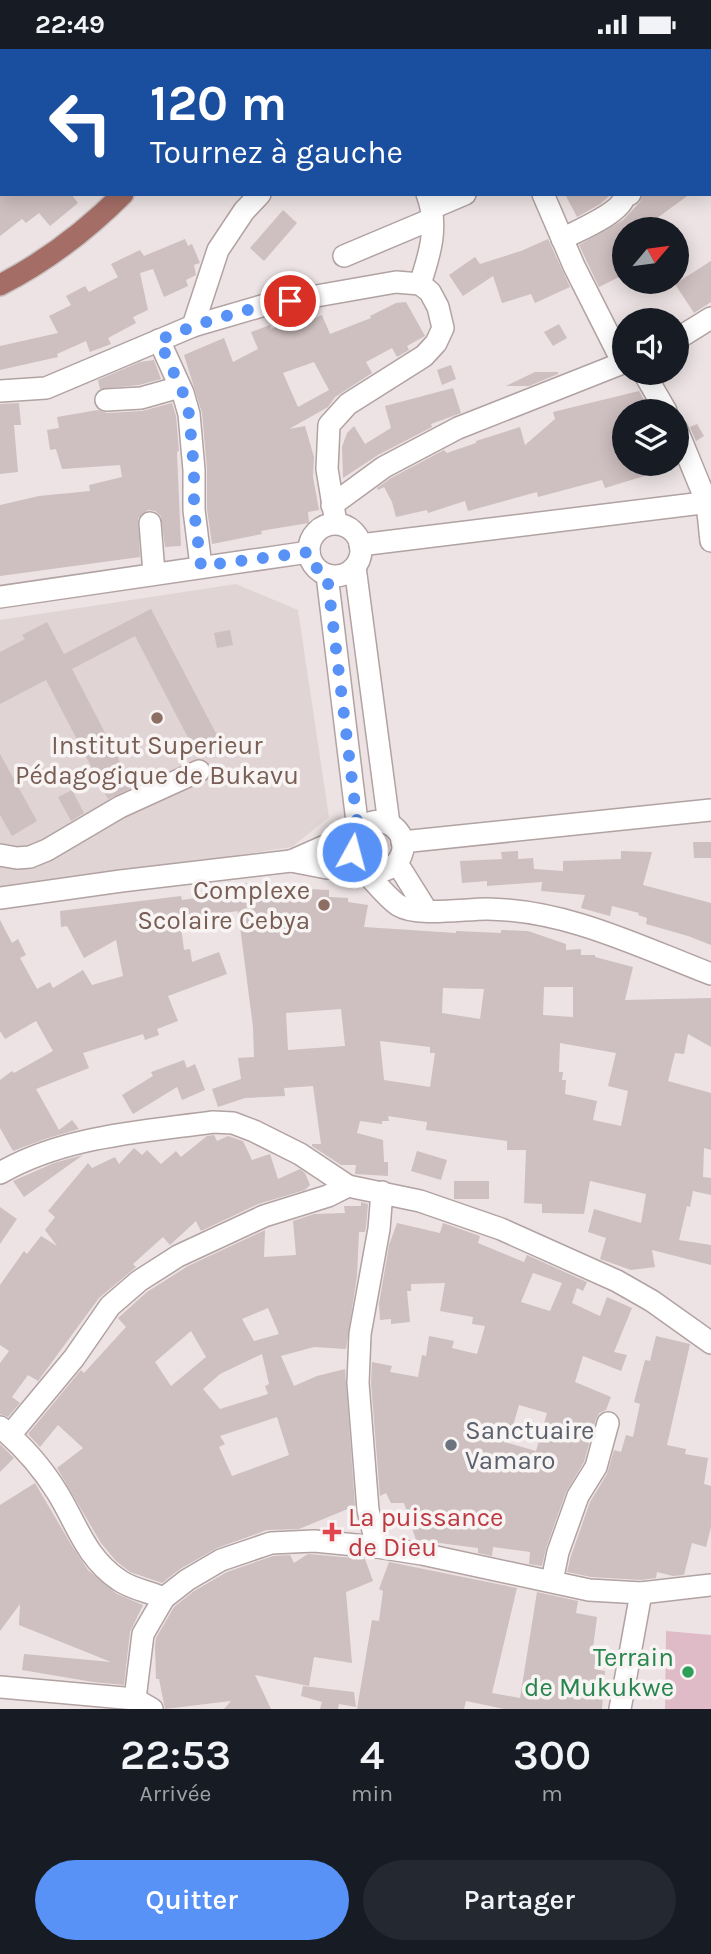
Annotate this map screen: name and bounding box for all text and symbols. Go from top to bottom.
text: 22:49 [35,9,105,40]
text: 120 m [150,75,287,132]
icon: left [35,77,126,168]
text: Tournez à gauche [150,134,403,171]
north arrow [612,217,690,294]
map controls [612,217,689,476]
pin [260,271,320,331]
icon: arrive [271,282,309,320]
button: sound [612,308,689,385]
button: layers [612,399,689,476]
marker: Institut Superieur Pédagogique de Bukavu [149,710,165,726]
place label: Institut Superieur Pédagogique de Bukavu [15,730,299,791]
position arrow [315,815,389,889]
place label: Complexe Scolaire Cebya [137,875,310,936]
marker: Complexe Scolaire Cebya [316,897,332,913]
place label: Sanctuaire Vamaro [465,1415,594,1476]
marker: Sanctuaire Vamaro [443,1437,459,1453]
place label: La puissance de Dieu [348,1502,503,1563]
marker: La puissance de Dieu [322,1522,342,1542]
place label: Terrain de Mukukwe [524,1642,674,1703]
marker: Terrain de Mukukwe [680,1664,696,1680]
text: 22:53 [120,1730,231,1780]
text: 4 [360,1730,384,1780]
text: 300 [513,1730,591,1780]
text: Arrivée [140,1780,211,1807]
text: min [351,1780,393,1807]
text: m [541,1780,563,1807]
button: Quitter [35,1860,349,1940]
button: Partager [363,1860,676,1940]

